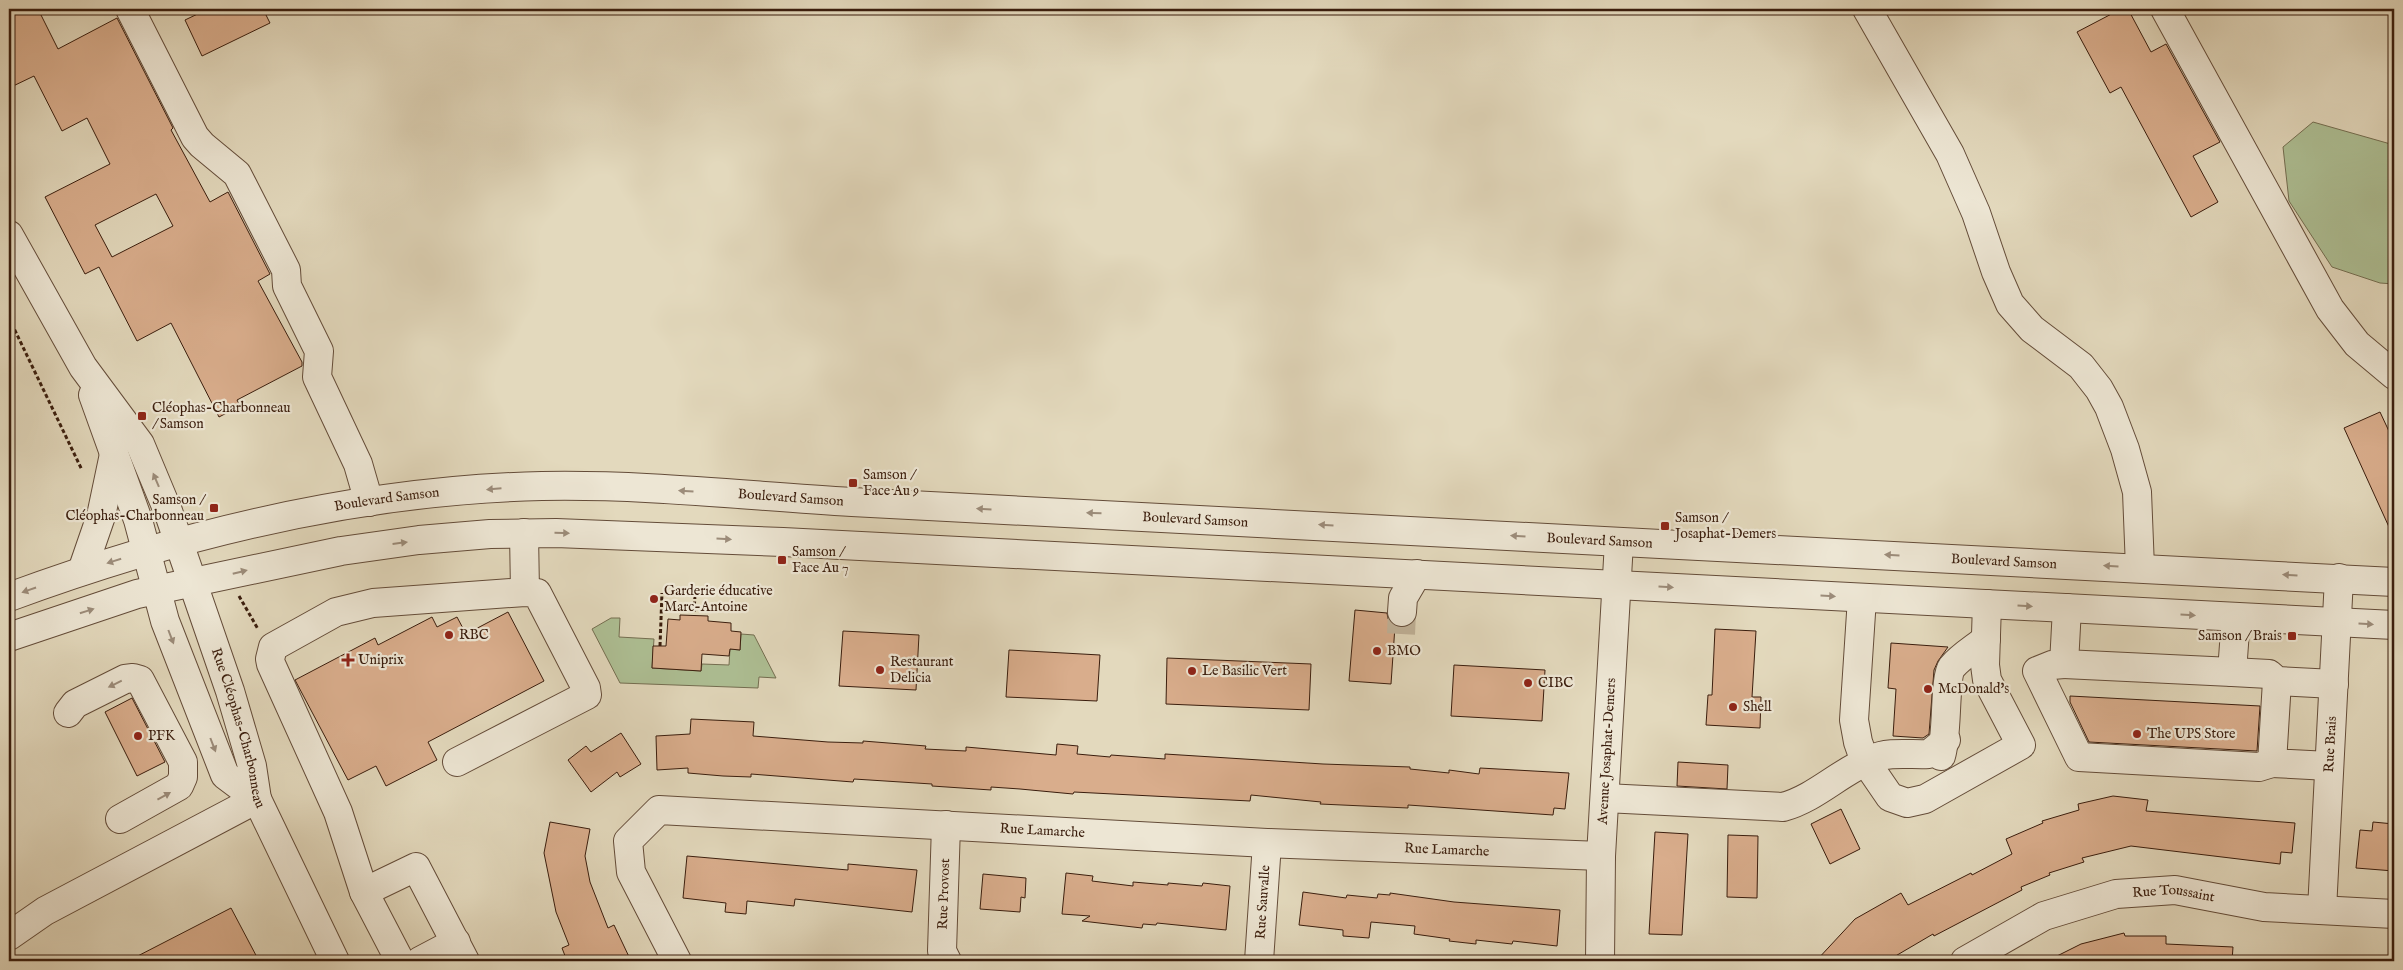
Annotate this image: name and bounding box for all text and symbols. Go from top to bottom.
place label: Cléophas-Charbonneau / Samson [152,399,290,433]
marker: Cléophas-Charbonneau / Samson [136,410,148,422]
place label: Samson / Face Au 9 [863,466,919,500]
one-way arrow [151,473,159,487]
marker: Samson / Face Au 9 [847,477,859,489]
street label: Boulevard Samson [333,483,441,516]
one-way arrow [485,485,501,493]
street label: Boulevard Samson [737,485,845,511]
one-way arrow [678,487,694,495]
place label: Samson / Cléophas-Charbonneau [66,491,206,525]
marker: Samson / Cléophas-Charbonneau [208,502,220,514]
one-way arrow [976,504,992,512]
street label: Boulevard Samson [1142,508,1249,532]
one-way arrow [1085,509,1101,517]
place label: Samson / Josaphat-Demers [1673,509,1776,543]
one-way arrow [1318,520,1334,528]
marker: Samson / Josaphat-Demers [1659,520,1671,532]
one-way arrow [554,529,570,537]
street label: Boulevard Samson [1546,529,1654,553]
one-way arrow [1510,531,1526,539]
one-way arrow [716,535,732,543]
one-way arrow [392,539,408,547]
place label: Samson / Face Au 7 [792,543,849,577]
street label: Boulevard Samson [1951,550,2058,574]
one-way arrow [1884,551,1900,559]
marker: Samson / Face Au 7 [776,554,788,566]
one-way arrow [107,558,122,566]
one-way arrow [2102,562,2118,570]
one-way arrow [233,568,248,576]
one-way arrow [2282,571,2298,579]
place label: Garderie éducative Marc-Antoine [664,582,773,616]
one-way arrow [1658,584,1674,592]
one-way arrow [21,586,36,594]
marker: Garderie éducative Marc-Antoine [648,593,660,605]
one-way arrow [1820,593,1836,601]
one-way arrow [2018,603,2034,611]
one-way arrow [80,606,95,614]
one-way arrow [2180,611,2196,619]
one-way arrow [2358,620,2374,628]
place label: RBC [459,626,489,644]
place label: Samson / Brais [2198,627,2282,645]
marker: RBC [443,629,455,641]
one-way arrow [167,630,175,645]
marker: Samson / Brais [2286,630,2298,642]
place label: BMO [1387,642,1421,660]
street label: Rue Cléophas-Charbonneau [207,645,269,811]
marker: BMO [1371,645,1383,657]
place label: Uniprix [358,651,404,669]
place label: Restaurant Delicia [890,653,954,687]
marker: Uniprix [342,654,354,666]
place label: Le Basilic Vert [1202,662,1287,680]
marker: Restaurant Delicia [874,664,886,676]
marker: Le Basilic Vert [1186,665,1198,677]
place label: CIBC [1538,674,1573,692]
marker: CIBC [1522,677,1534,689]
street label: Avenue Josaphat-Demers [1594,677,1620,826]
one-way arrow [108,680,123,688]
place label: McDonald's [1938,680,2009,698]
marker: McDonald's [1922,683,1934,695]
place label: Shell [1743,698,1772,716]
marker: Shell [1727,701,1739,713]
street label: Rue Brais [2320,715,2341,773]
place label: The UPS Store [2147,725,2236,743]
place label: PFK [148,727,176,745]
marker: The UPS Store [2131,728,2143,740]
marker: PFK [132,730,144,742]
one-way arrow [209,738,217,753]
one-way arrow [157,792,170,801]
street label: Rue Lamarche [999,820,1086,842]
street label: Rue Lamarche [1404,839,1490,861]
street label: Rue Provost [934,858,954,930]
street label: Rue Sauvalle [1252,864,1275,940]
street label: Rue Toussaint [2132,881,2216,906]

